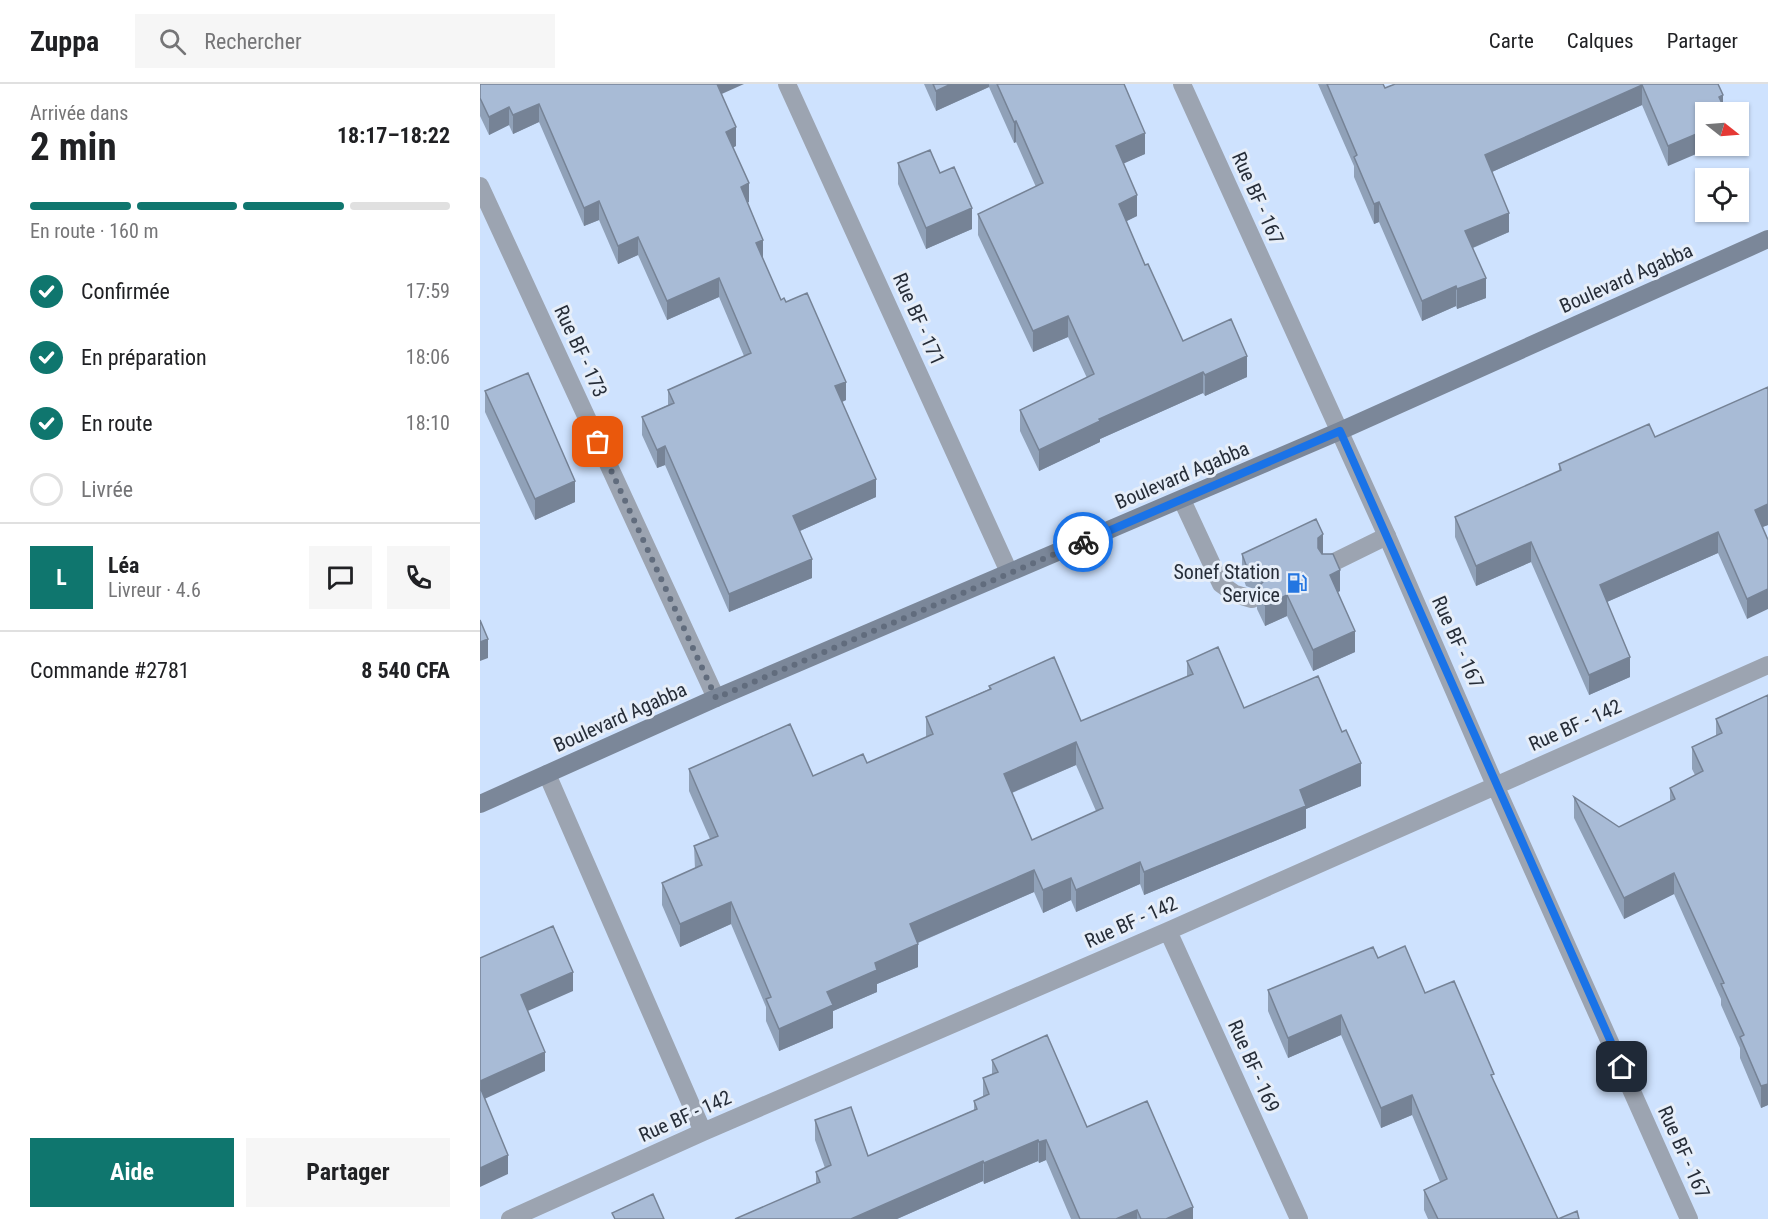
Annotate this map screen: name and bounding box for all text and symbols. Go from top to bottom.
search box [135,14,555,68]
text: Zuppa [30,25,99,58]
icon: search [156,25,189,58]
text: Rechercher [204,29,302,54]
text: Carte [1489,29,1534,53]
text: Calques [1567,29,1634,53]
text: Partager [1667,29,1738,53]
text: Arrivée dans [30,101,128,125]
north arrow [1695,102,1749,156]
map controls [1695,102,1749,222]
text: 18:17–18:22 [337,123,450,148]
text: 2 min [30,124,117,170]
street label: Rue BF - 167 [1227,148,1289,248]
button: locate [1695,168,1749,222]
text: En route · 160 m [30,219,158,243]
street label: Boulevard Agabba [1556,238,1696,318]
street label: Rue BF - 171 [888,269,950,369]
icon: check [30,275,63,308]
text: Confirmée [81,279,170,304]
text: 17:59 [406,279,450,303]
street label: Rue BF - 173 [549,301,613,401]
icon: check [30,341,63,374]
text: En préparation [81,345,207,370]
text: 18:06 [406,345,450,369]
icon: check [30,407,63,440]
text: En route [81,411,153,436]
text: 18:10 [406,411,450,435]
pin [572,416,623,467]
icon: bag [581,425,614,458]
street label: Boulevard Agabba [1111,436,1253,514]
text: Livrée [81,477,133,502]
courier [1053,512,1113,572]
icon: bike [1067,526,1100,559]
button: chat [309,546,372,609]
button: phone [387,546,450,609]
text: Léa [108,553,139,578]
place label: Sonef Station Service [1174,560,1280,607]
text: L [56,565,67,590]
fuel station icon: Sonef Station Service [1285,571,1309,595]
text: Livreur · 4.6 [108,578,201,602]
street label: Rue BF - 167 [1427,592,1489,692]
text: Commande #2781 [30,658,190,683]
text: 8 540 CFA [361,658,450,683]
street label: Boulevard Agabba [550,677,690,757]
street label: Rue BF - 142 [1525,694,1625,756]
street label: Rue BF - 142 [1081,891,1181,953]
street label: Rue BF - 169 [1223,1016,1285,1116]
pin [1596,1041,1647,1092]
icon: home [1605,1050,1638,1083]
street label: Rue BF - 142 [635,1085,735,1147]
street label: Rue BF - 167 [1653,1102,1715,1202]
button: Aide [30,1138,234,1207]
button: Partager [246,1138,450,1207]

